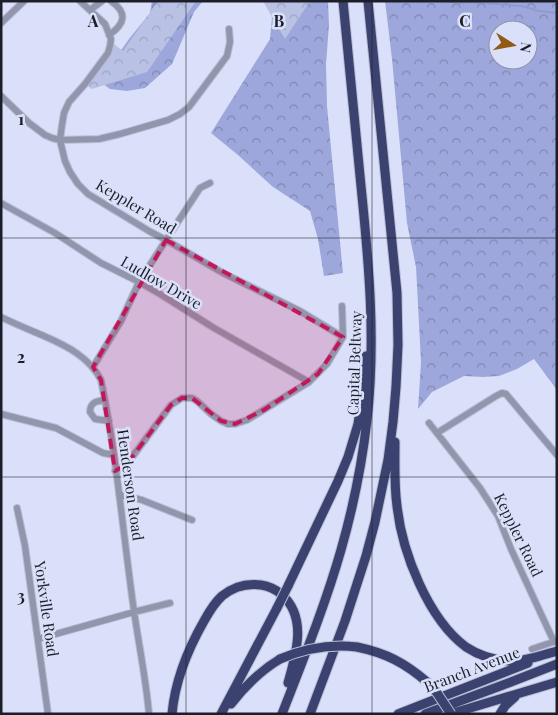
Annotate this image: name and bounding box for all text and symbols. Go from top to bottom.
text: A [87,10,99,31]
text: B [274,10,285,31]
text: C [459,10,471,31]
north arrow [488,20,538,70]
text: N [516,41,537,54]
text: 1 [18,108,24,129]
street label: Keppler Road [92,174,181,238]
street label: Ludlow Drive [117,251,206,313]
street label: Capital Beltway [342,310,366,416]
text: 2 [17,346,25,367]
street label: Henderson Road [113,428,149,542]
street label: Keppler Road [490,489,548,580]
street label: Yorkville Road [30,559,64,658]
text: 3 [17,585,25,606]
street label: Branch Avenue [421,642,522,697]

